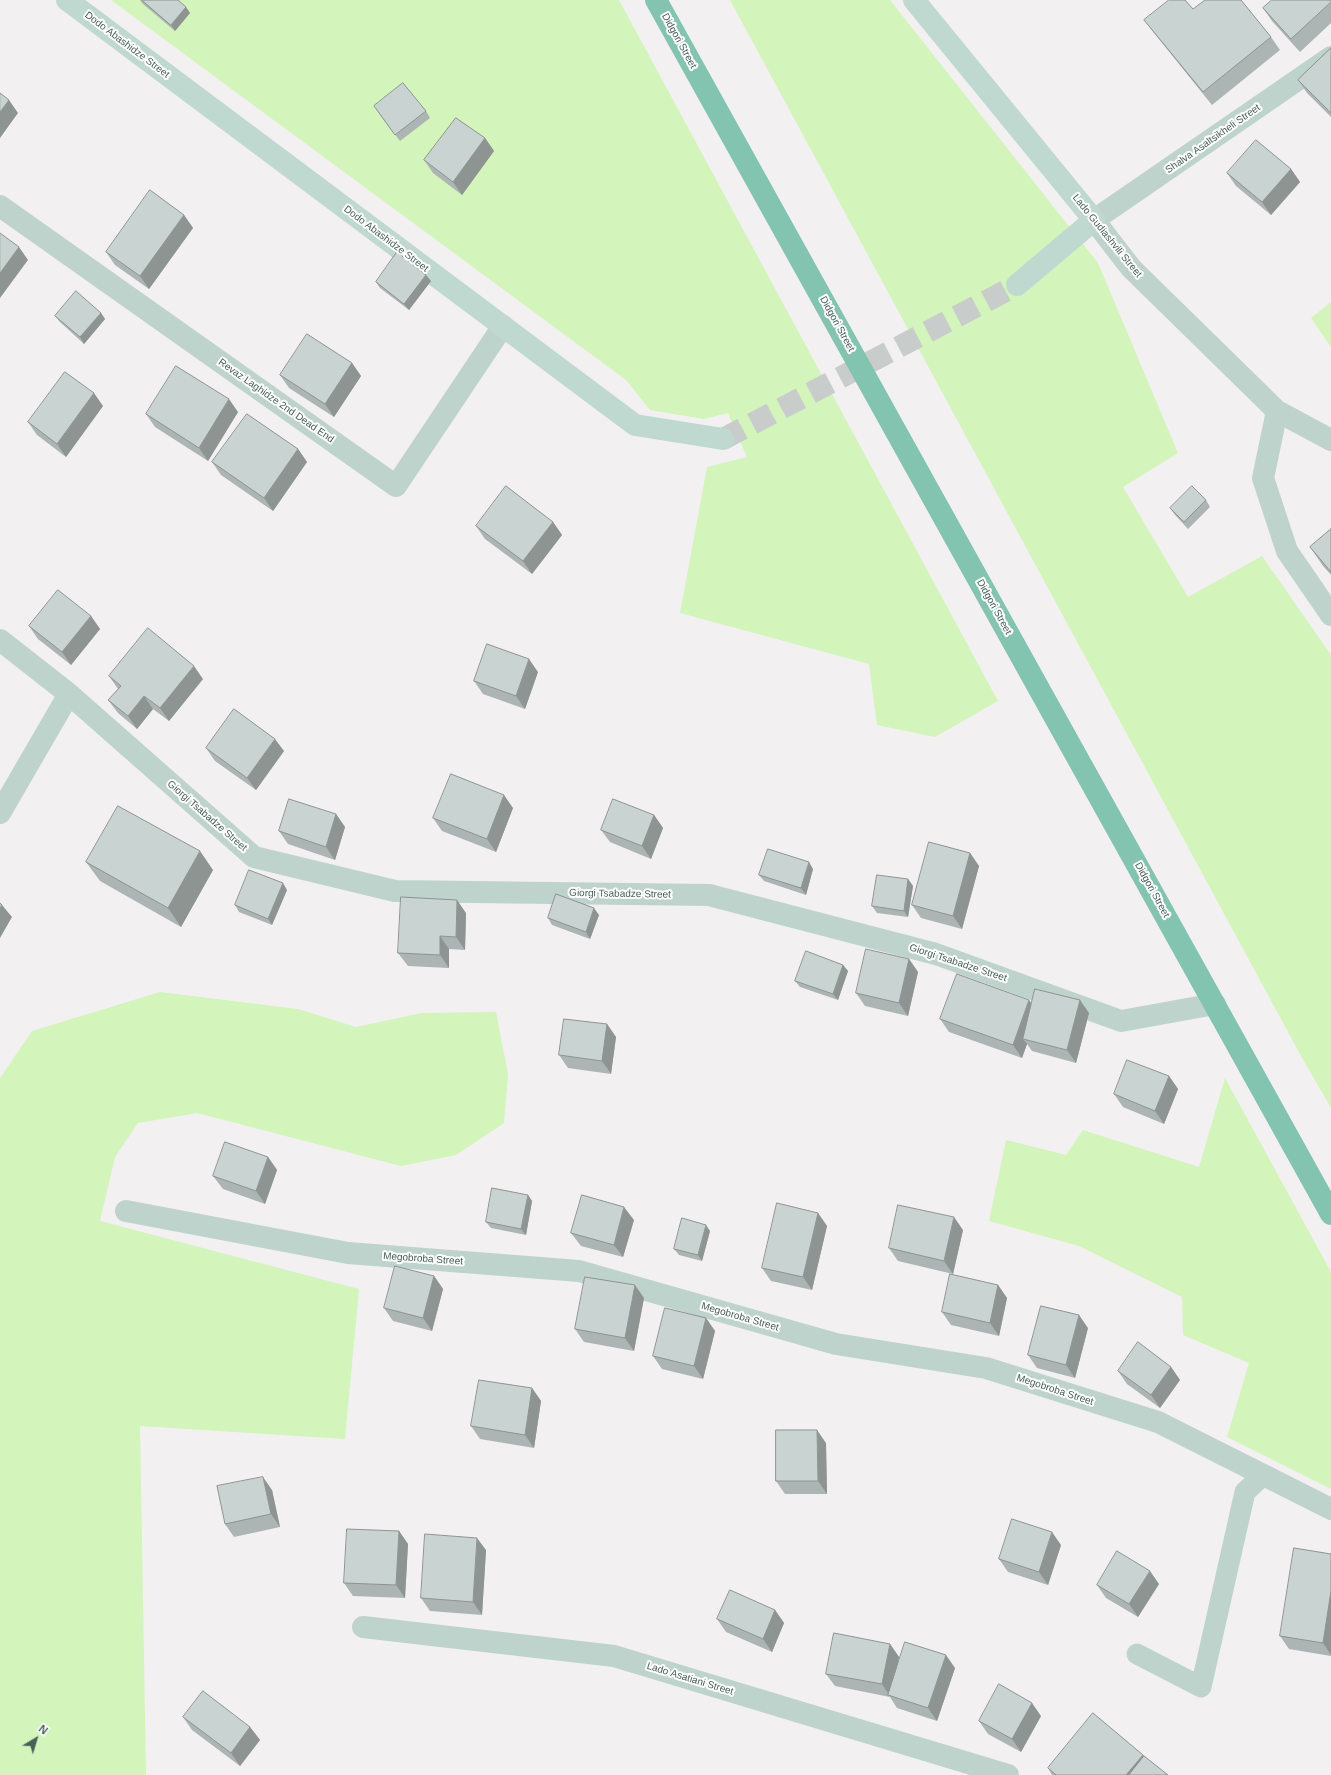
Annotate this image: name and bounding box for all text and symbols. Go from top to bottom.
street label: Dodo Abashidze Street [82,9,172,81]
street label: Didgori Street [659,11,699,71]
street label: Shalva Asaltsikheli Street [1163,102,1263,176]
street label: Lado Gudiashvili Street [1070,192,1144,280]
street label: Dodo Abashidze Street [341,203,431,275]
street label: Didgori Street [817,294,857,354]
street label: Revaz Laghidze 2nd Dead End [216,356,336,446]
street label: Didgori Street [974,577,1014,637]
street label: Giorgi Tsabadze Street [165,778,249,854]
street label: Didgori Street [1132,860,1172,920]
street label: Giorgi Tsabadze Street [569,887,671,901]
street label: Giorgi Tsabadze Street [908,942,1008,984]
street label: Megobroba Street [383,1250,463,1268]
street label: Megobroba Street [700,1300,780,1334]
street label: Megobroba Street [1015,1372,1095,1408]
street label: Lado Asatiani Street [645,1660,735,1698]
north arrow [16,1719,56,1759]
text: N [37,1722,50,1737]

